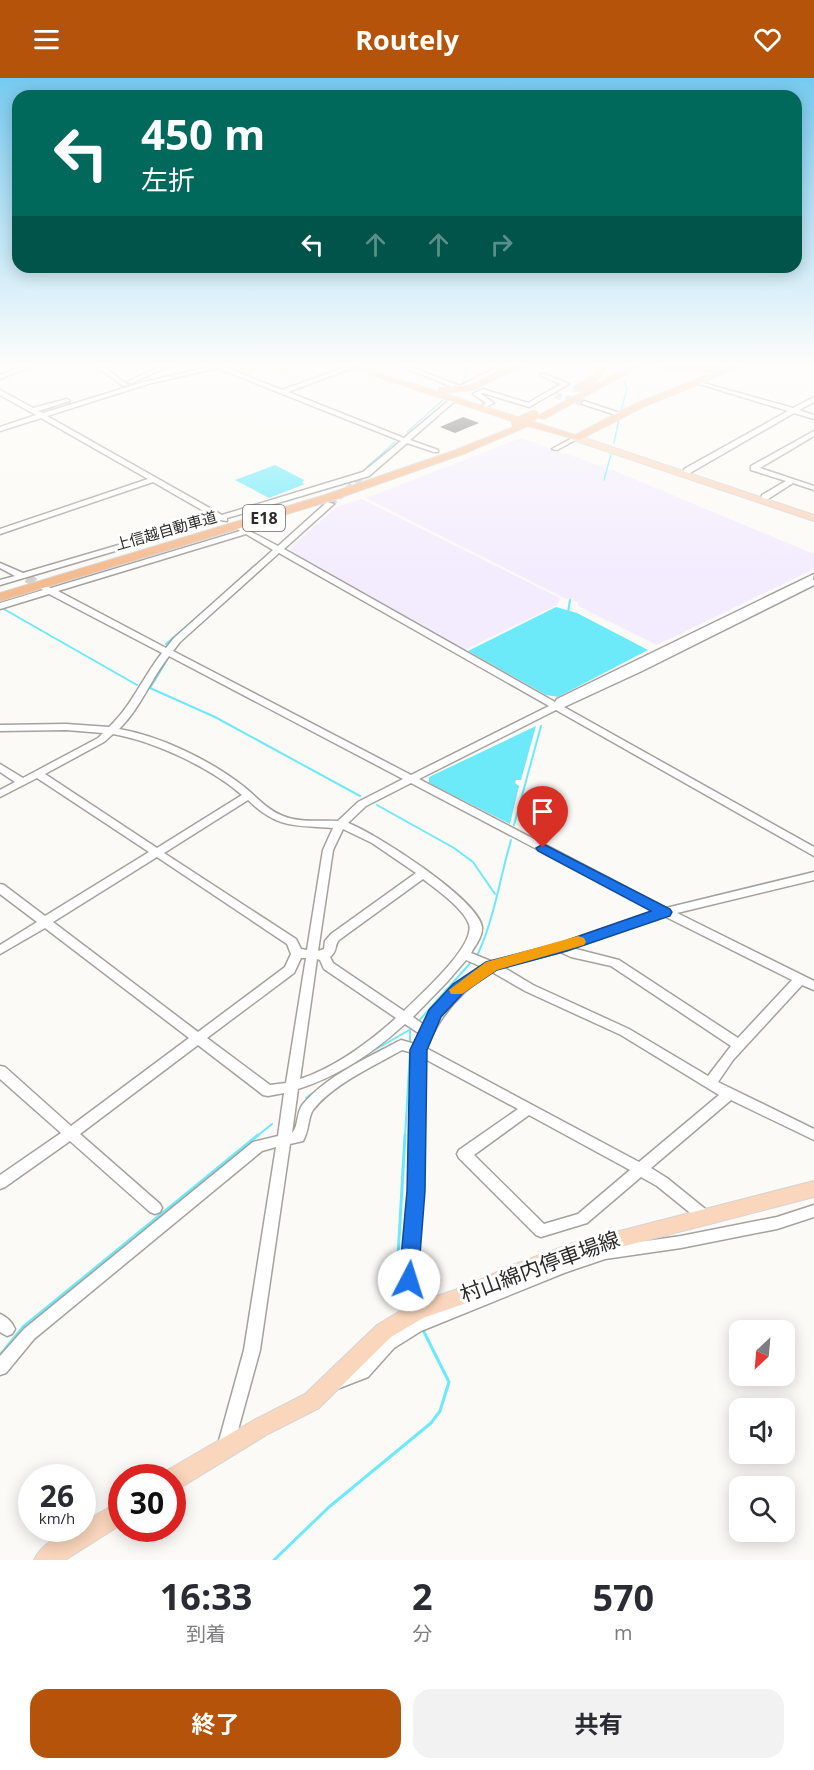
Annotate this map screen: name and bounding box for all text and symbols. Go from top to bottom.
text: Routely [355,21,459,58]
icon: menu [30,23,63,56]
icon: heart [751,23,784,56]
text: 450 m [141,105,265,162]
icon: left [42,114,120,192]
text: 左折 [141,161,195,198]
icon: left [296,228,329,261]
icon: ahead [359,228,392,261]
icon: ahead [422,228,455,261]
icon: right [485,228,518,261]
road number: E18 [243,505,285,531]
street label: 上信越自動車道 [112,506,219,554]
pin [517,786,568,848]
icon: arrive [526,795,559,828]
street label: 村山綿内停車場線 [456,1224,623,1308]
position arrow [377,1248,441,1312]
north arrow [729,1320,795,1386]
map controls [729,1320,795,1542]
button: sound [729,1398,795,1464]
speed limit sign: 30 [108,1464,186,1542]
text: 26 [40,1475,74,1516]
button: search [729,1476,795,1542]
text: km/h [39,1508,75,1528]
text: 16:33 [160,1572,252,1621]
text: 2 [412,1572,433,1621]
text: 570 [592,1573,654,1622]
text: m [614,1619,633,1646]
text: 到着 [186,1620,226,1647]
text: 分 [412,1620,432,1647]
button: 終了 [30,1689,401,1758]
button: 共有 [413,1689,784,1758]

